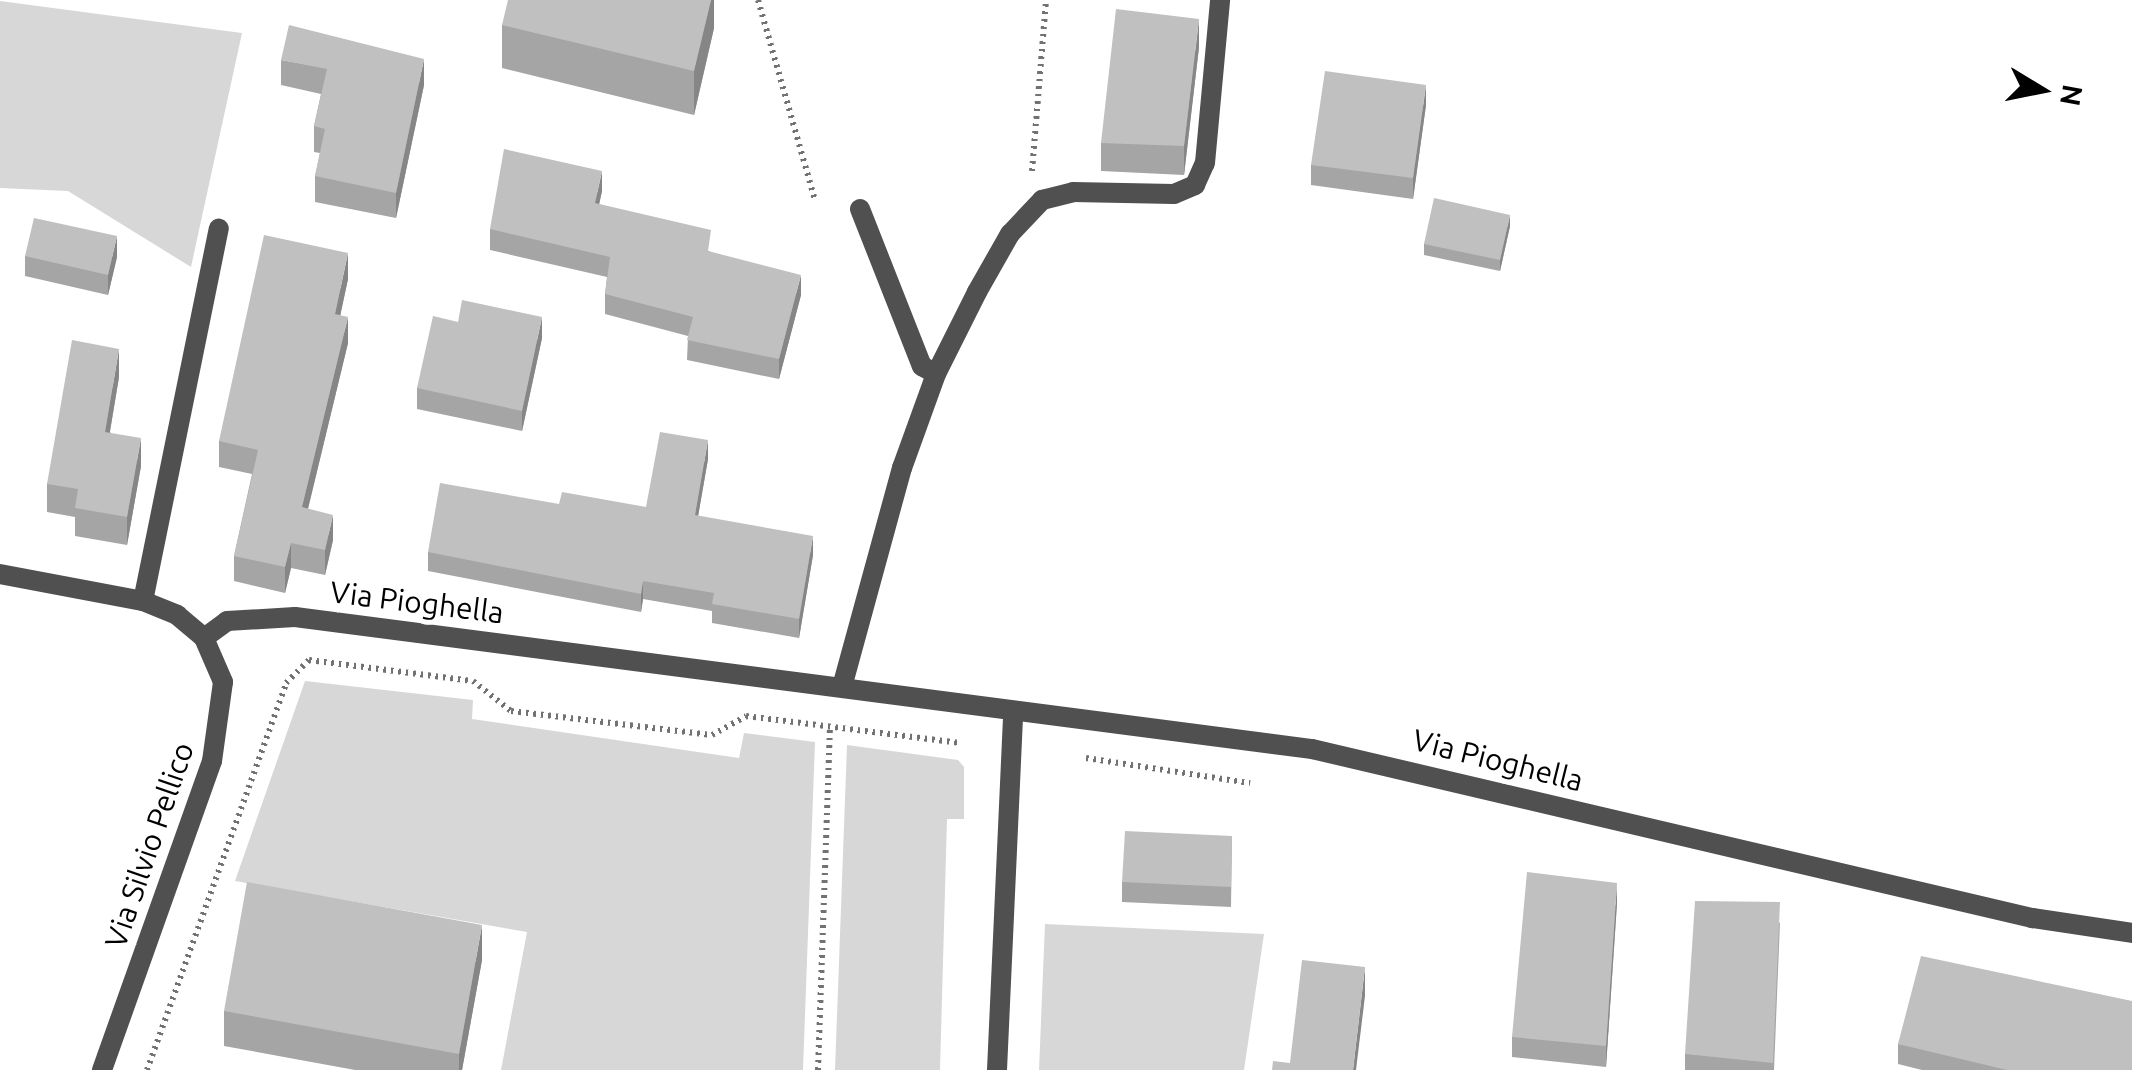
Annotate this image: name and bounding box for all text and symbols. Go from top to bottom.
north arrow [1992,40,2092,140]
text: N [2055,82,2089,108]
street label: Via Pioghella [328,574,506,630]
street label: Via Pioghella [1409,721,1587,799]
street label: Via Silvio Pellico [97,737,201,953]

